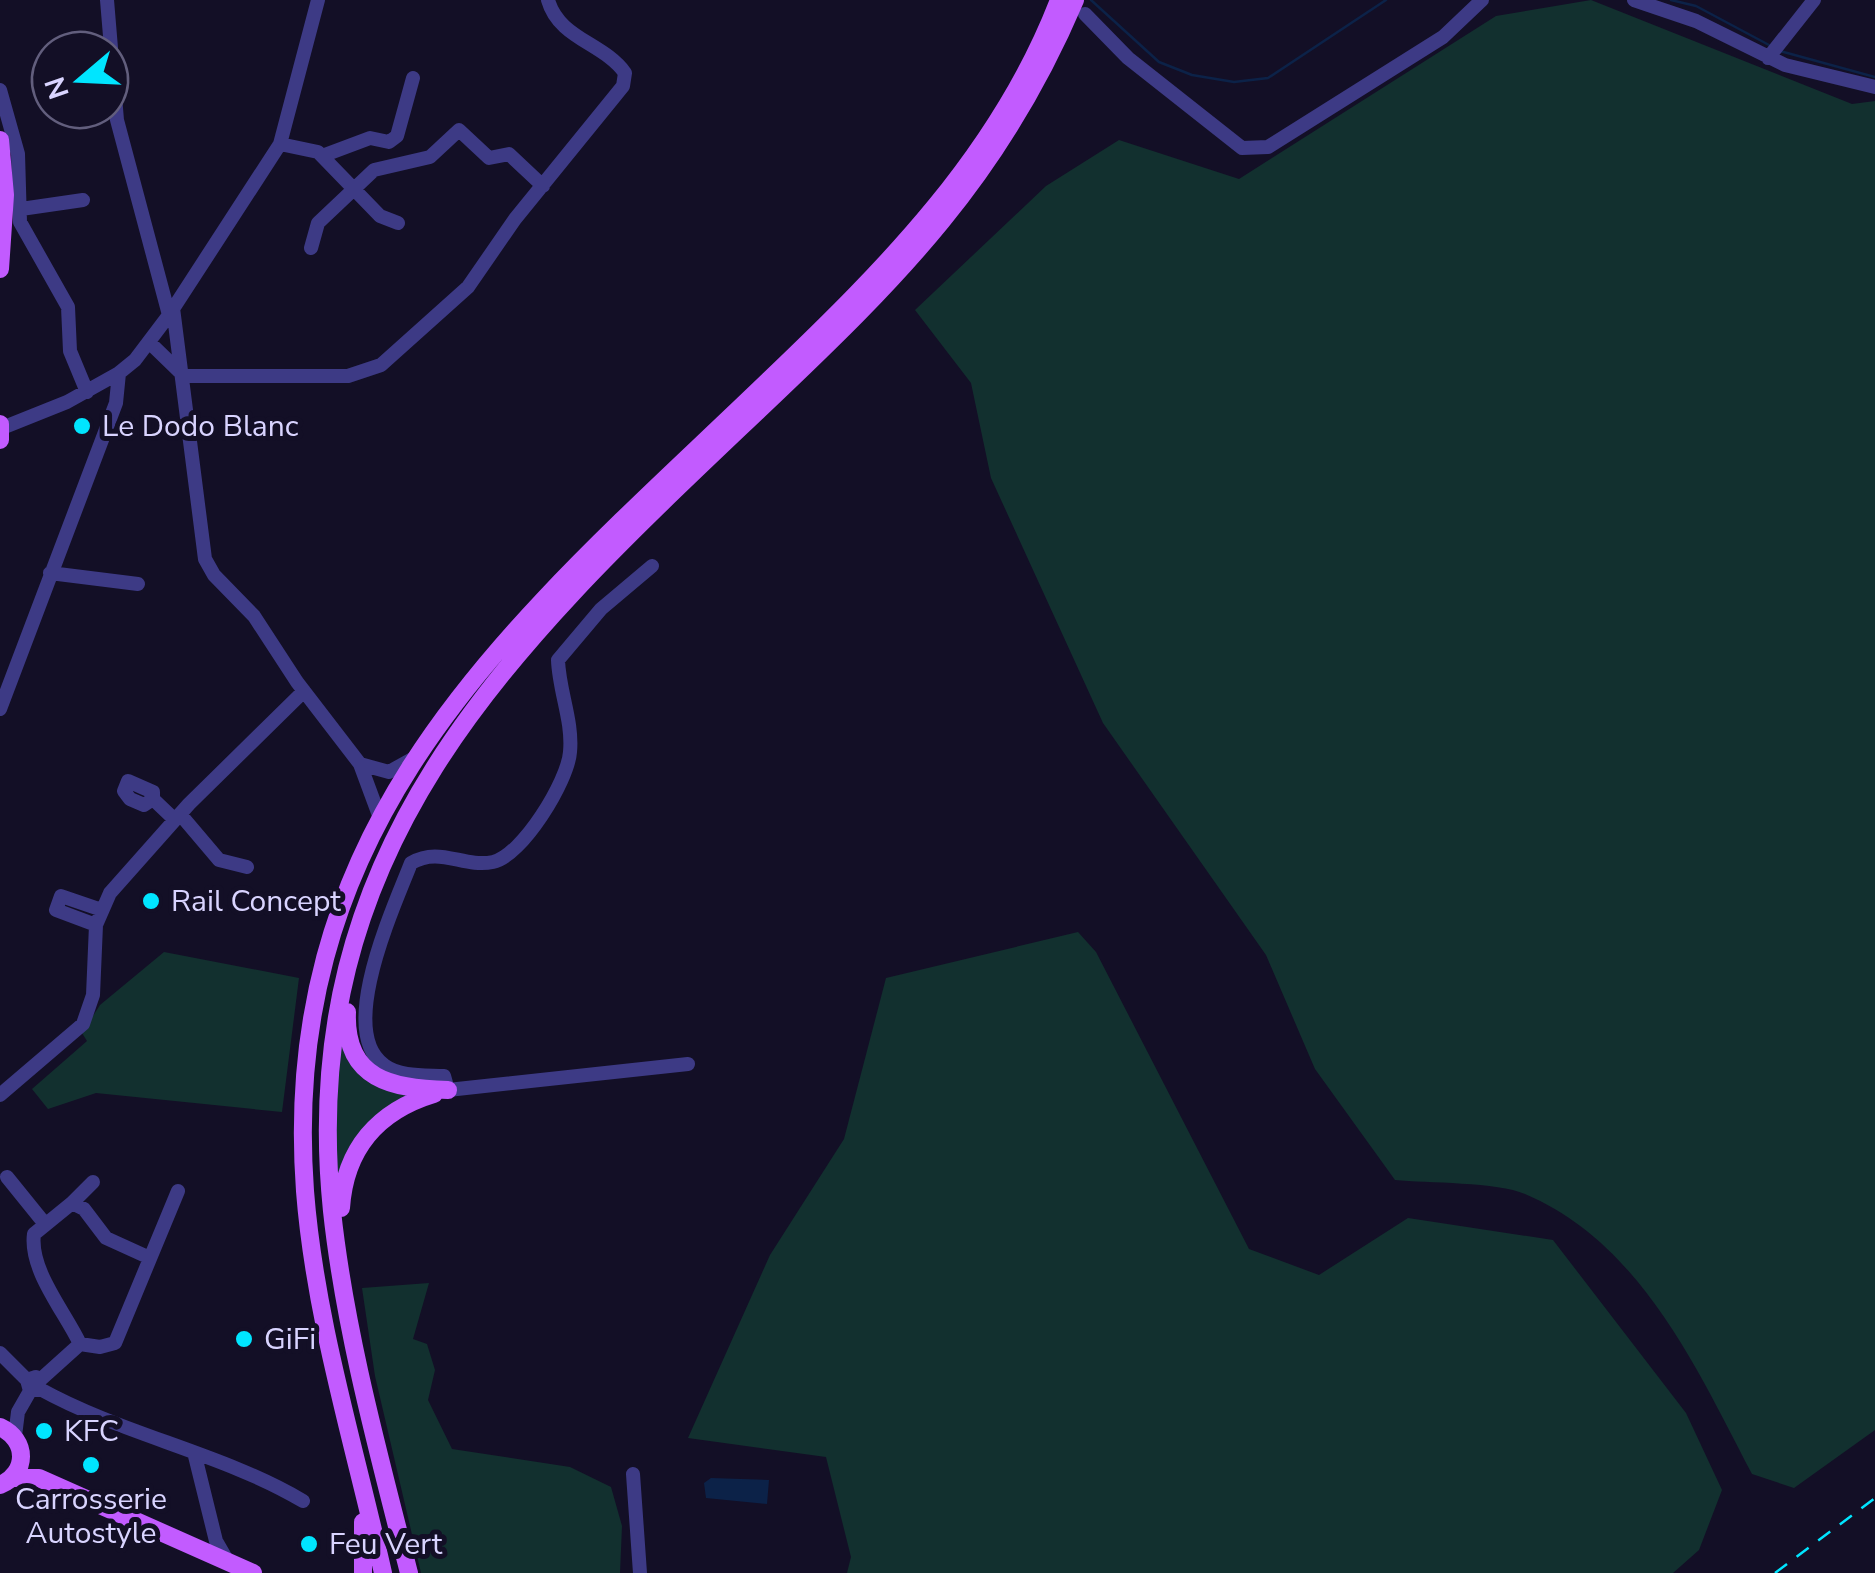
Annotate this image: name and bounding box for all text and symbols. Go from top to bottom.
north arrow [30,30,130,130]
text: N [36,72,79,104]
place label: Le Dodo Blanc [102,406,299,447]
marker: Le Dodo Blanc [71,415,93,437]
place label: Rail Concept [171,881,341,922]
marker: Rail Concept [140,890,162,912]
place label: GiFi [264,1319,316,1360]
marker: GiFi [233,1328,255,1350]
place label: KFC [64,1411,119,1452]
marker: KFC [33,1420,55,1442]
marker: Carrosserie Autostyle [80,1454,102,1476]
place label: Carrosserie Autostyle [15,1479,167,1554]
place label: Feu Vert [329,1524,443,1565]
marker: Feu Vert [298,1533,320,1555]

